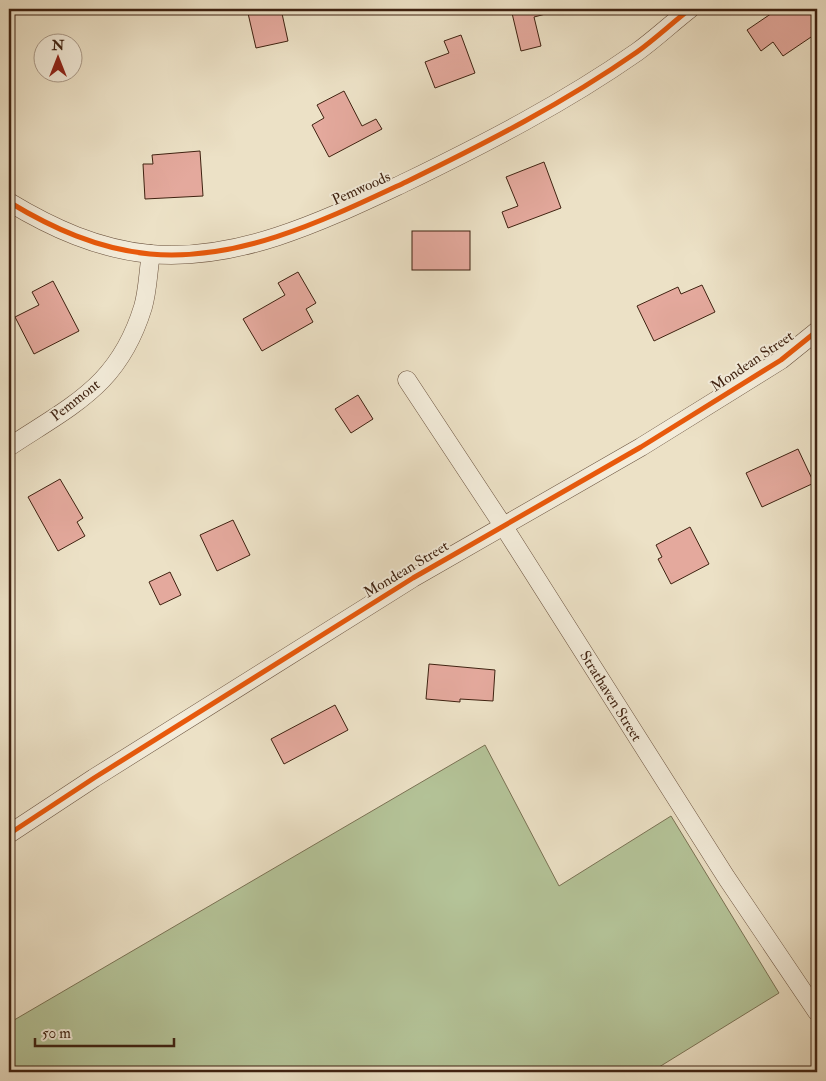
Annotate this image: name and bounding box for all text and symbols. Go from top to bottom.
north arrow [32,32,82,82]
text: N [51,37,65,54]
street label: Pemwoods [329,167,393,210]
street label: Mondean Street [707,327,797,396]
street label: Pemmont [47,375,104,426]
street label: Mondean Street [360,536,452,602]
street label: Strathaven Street [575,647,646,745]
scale bar [35,1016,174,1048]
text: 50 m [42,1024,71,1043]

